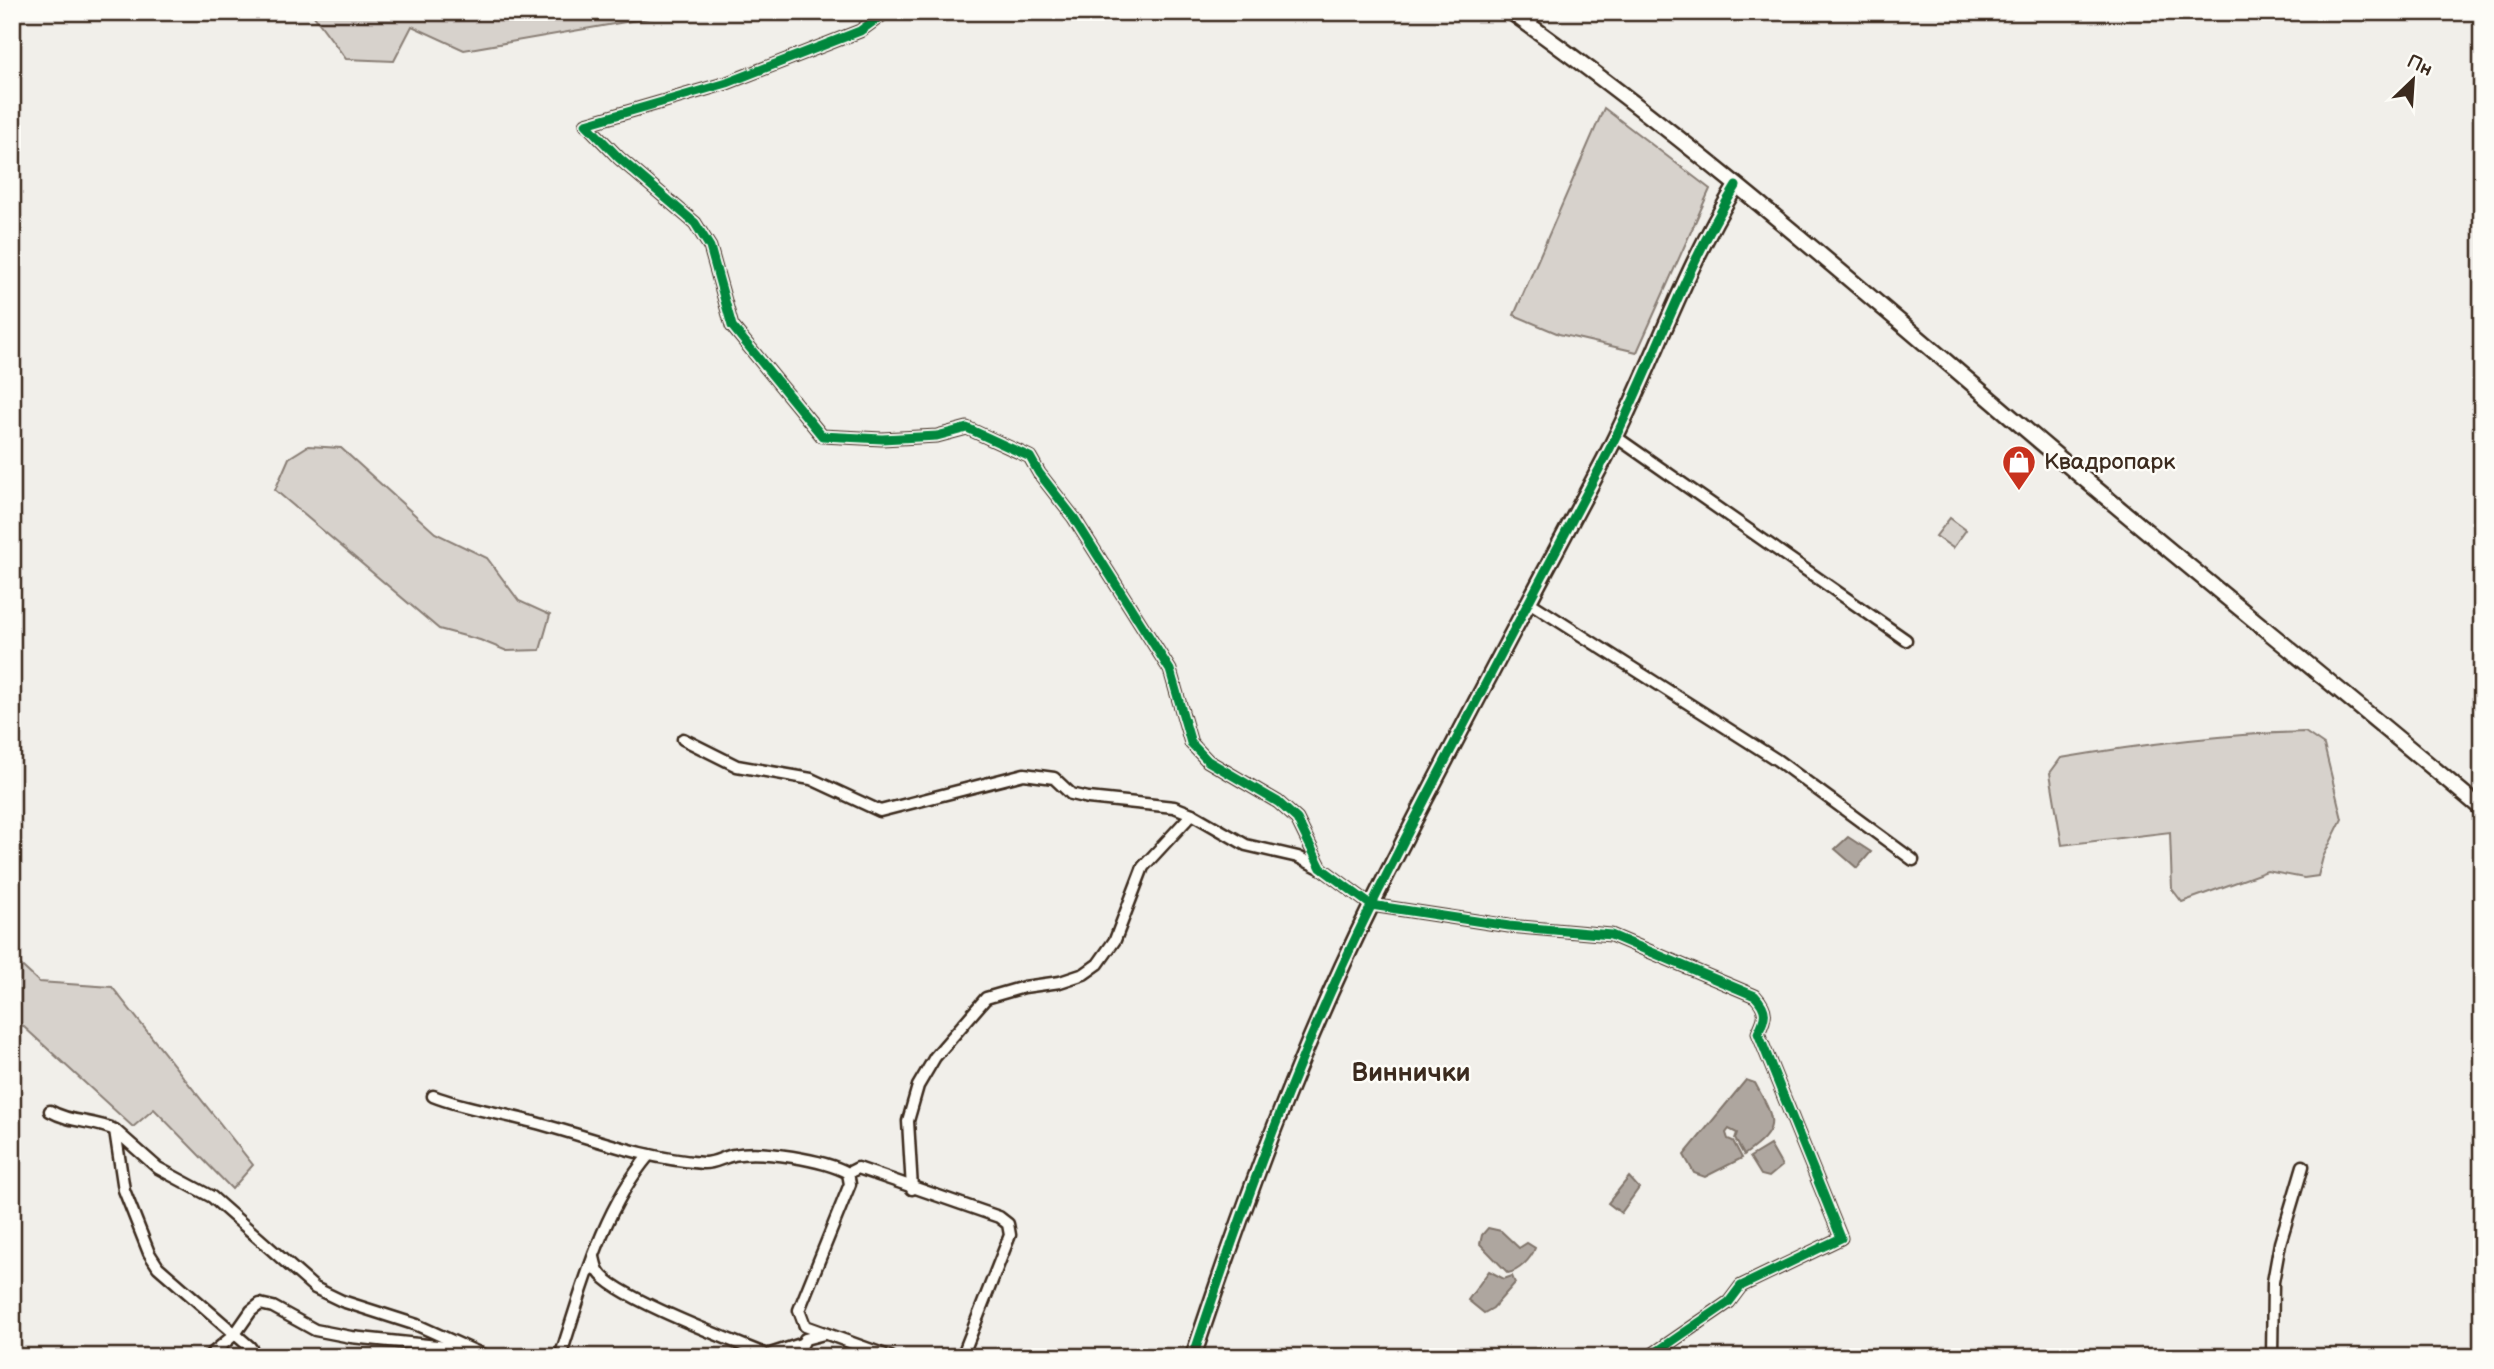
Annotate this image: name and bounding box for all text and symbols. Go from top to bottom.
north arrow [2378,46,2448,116]
text: Пн [2403,50,2436,82]
shop icon: Квадропарк [2000,443,2038,492]
place label: Квадропарк [2044,448,2176,476]
district label: Виннички [1352,1058,1470,1089]

